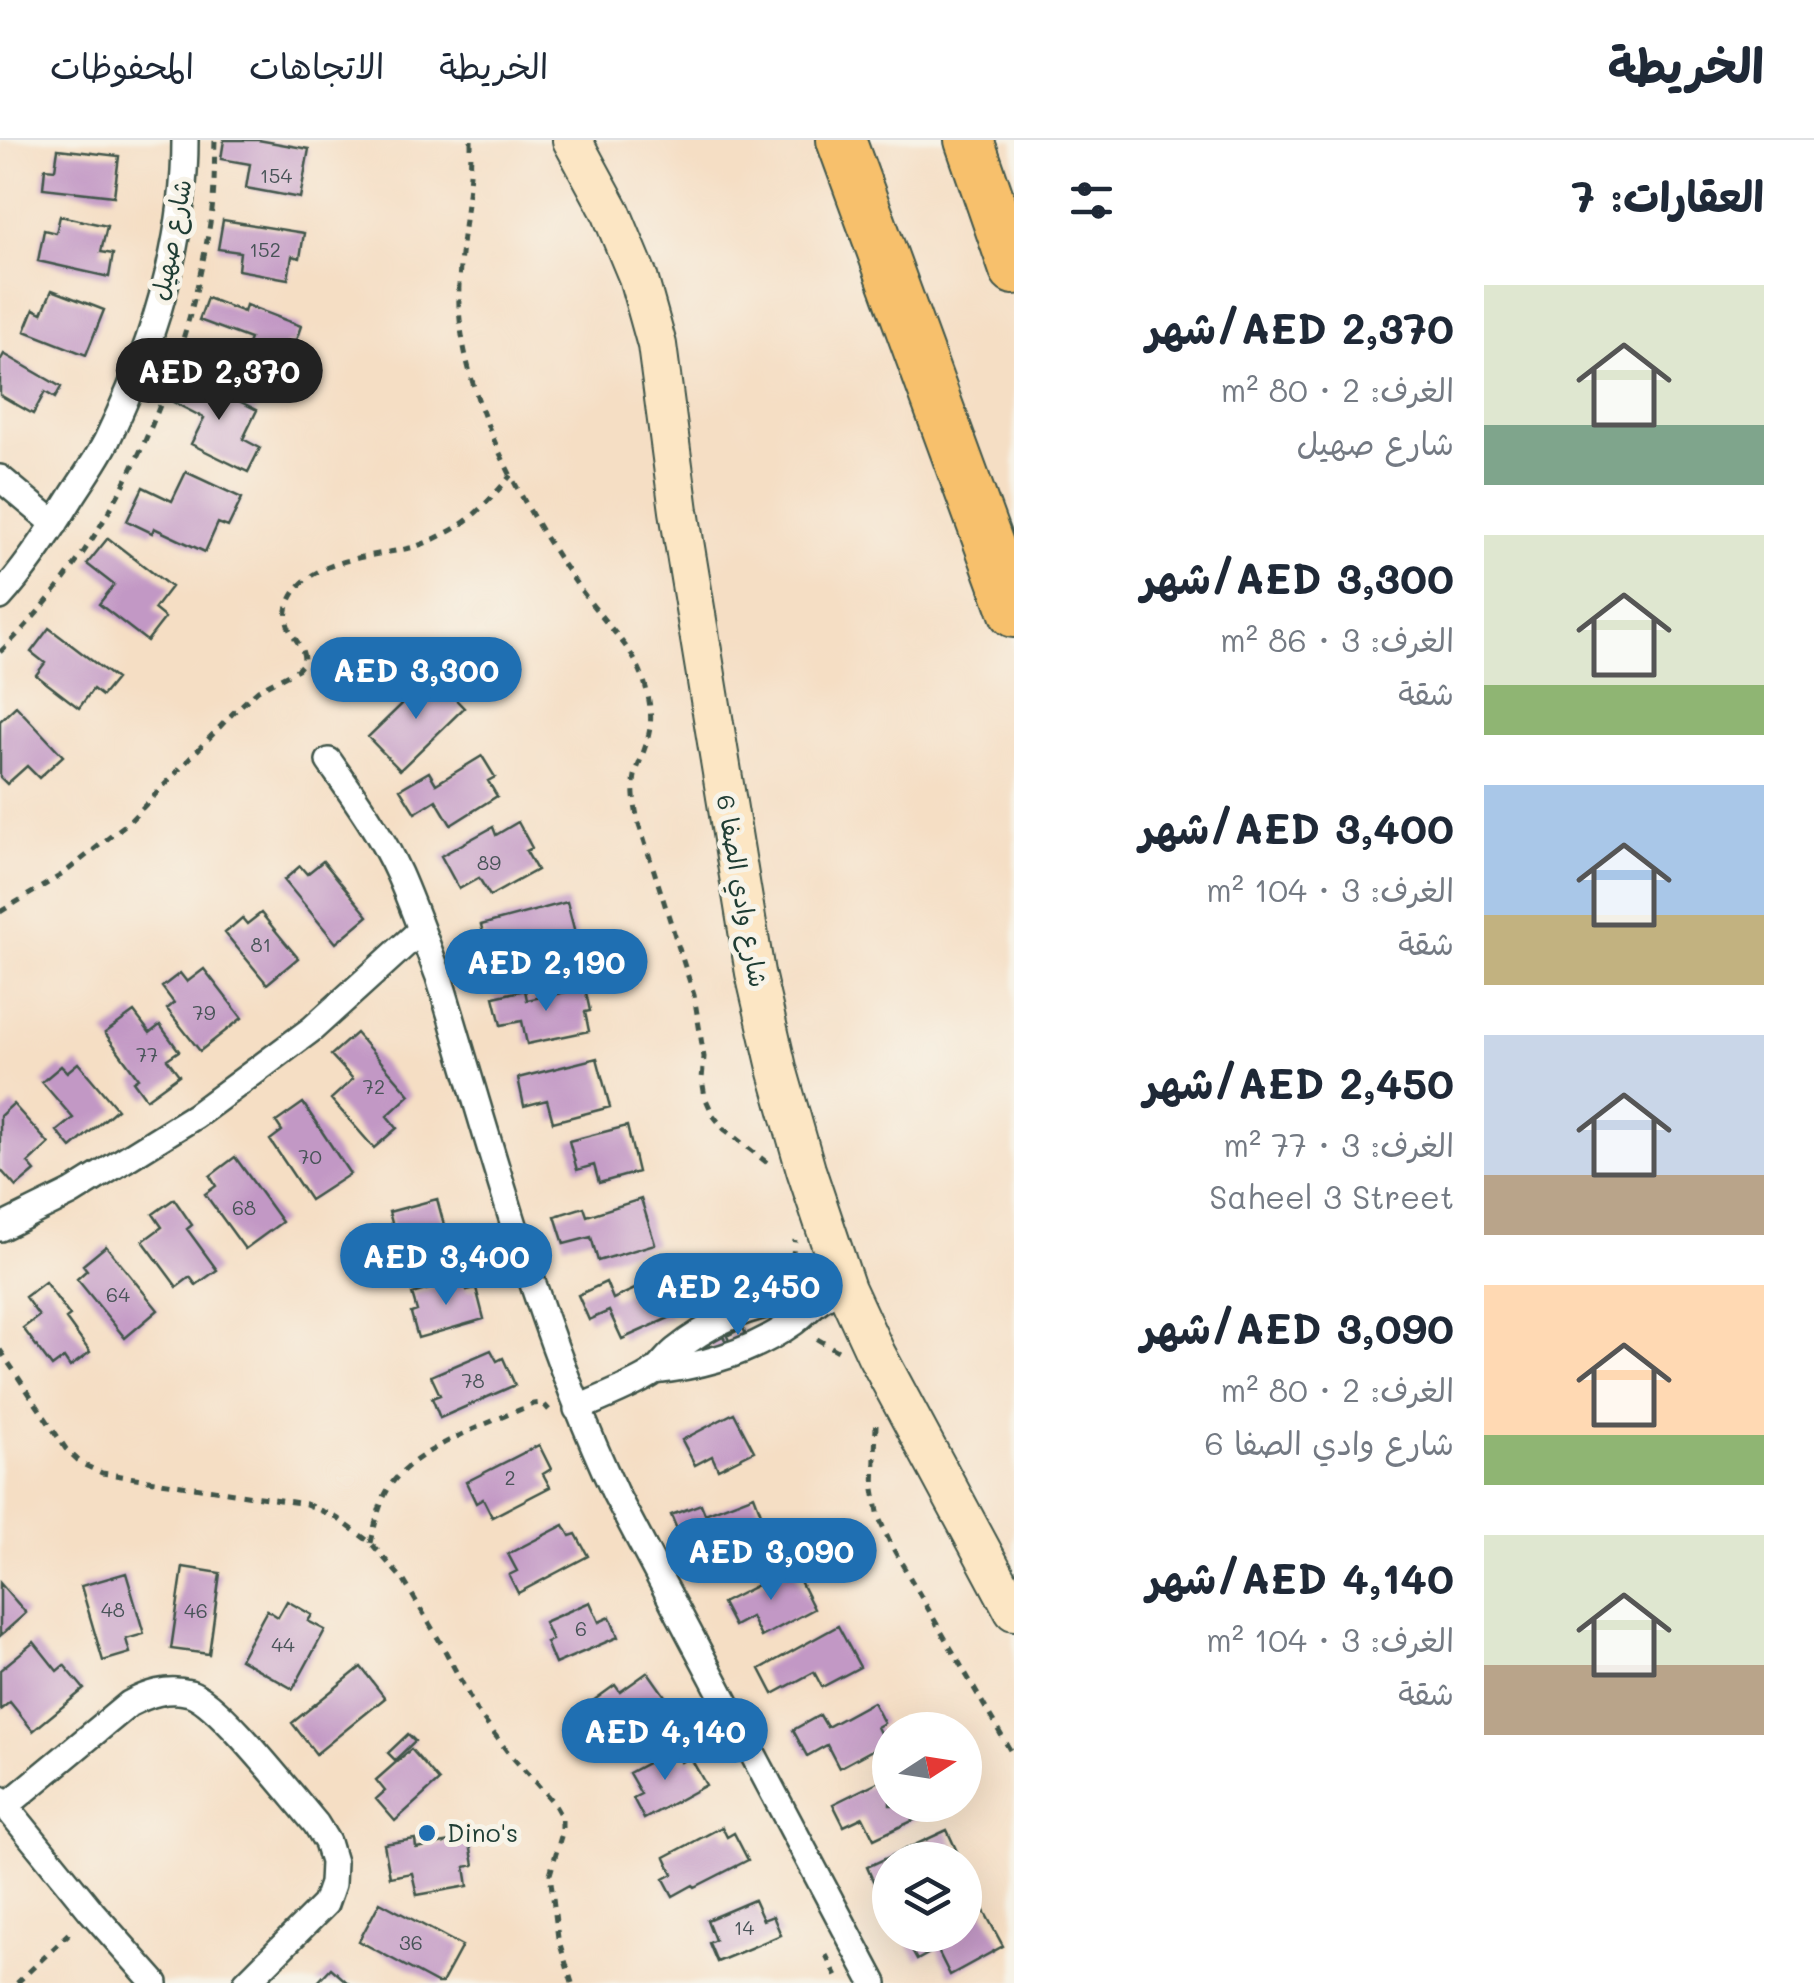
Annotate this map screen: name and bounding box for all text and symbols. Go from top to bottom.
text: الخريطة [1608,33,1764,95]
text: المحفوظات [50,42,194,88]
text: الاتجاهات [249,42,384,88]
text: الخريطة [439,42,548,88]
house number: 154 [260,162,292,188]
text: العقارات: 7 [1571,168,1764,223]
icon: filters [1064,173,1119,228]
street label: شارع صهيل [143,176,200,304]
house number: 152 [249,236,281,262]
text: AED 2,370/شهر [1146,300,1454,355]
icon: home [1564,325,1684,445]
pin: AED 2,370 [105,338,333,423]
text: AED 2,370 [138,349,300,391]
text: الغرف: 2 · 80 m² [1221,368,1454,410]
text: شارع صهيل [1296,421,1454,463]
text: AED 3,300/شهر [1141,550,1454,605]
icon: home [1564,575,1684,695]
text: الغرف: 3 · 86 m² [1220,618,1454,660]
pin: AED 3,300 [302,637,530,722]
text: AED 3,300 [333,648,499,690]
text: شقة [1398,671,1454,713]
street label: شارع وادي الصفا 6 [706,792,776,990]
text: AED 3,400/شهر [1140,800,1454,855]
icon: home [1564,825,1684,945]
house number: 89 [477,849,501,875]
text: الغرف: 3 · 104 m² [1206,868,1454,910]
text: شقة [1398,921,1454,963]
pin: AED 2,190 [432,929,660,1014]
house number: 81 [250,931,272,957]
text: AED 2,190 [467,940,625,982]
house number: 79 [193,999,216,1025]
house number: 77 [136,1041,158,1067]
text: AED 2,450/شهر [1144,1055,1454,1110]
house number: 72 [363,1073,385,1099]
icon: home [1564,1075,1684,1195]
text: الغرف: 3 · 77 m² [1223,1123,1454,1165]
house number: 70 [298,1143,322,1169]
text: Saheel 3 Street [1209,1175,1454,1217]
house number: 68 [232,1194,256,1220]
pin: AED 3,400 [332,1223,560,1308]
text: AED 3,400 [362,1234,530,1276]
pin: AED 2,450 [624,1253,852,1338]
text: AED 2,450 [656,1264,820,1306]
house number: 64 [106,1281,130,1307]
text: AED 3,090/شهر [1141,1300,1454,1355]
icon: home [1564,1325,1684,1445]
house number: 78 [461,1367,485,1393]
text: الغرف: 2 · 80 m² [1221,1368,1454,1410]
text: شارع وادي الصفا 6 [1205,1421,1454,1463]
house number: 2 [504,1464,516,1490]
pin: AED 3,090 [657,1518,885,1603]
text: AED 3,090 [688,1529,854,1571]
text: AED 4,140/شهر [1147,1550,1454,1605]
icon: home [1564,1575,1684,1695]
house number: 48 [101,1596,125,1622]
house number: 46 [184,1597,208,1623]
house number: 6 [575,1615,587,1641]
text: الغرف: 3 · 104 m² [1206,1618,1454,1660]
house number: 44 [271,1631,295,1657]
text: شقة [1398,1671,1454,1713]
pin: AED 4,140 [551,1698,779,1783]
text: AED 4,140 [584,1709,746,1751]
north arrow [872,1712,982,1822]
map controls [872,1712,982,1952]
place label: Dino's [447,1816,518,1848]
marker: Dino's [416,1822,438,1844]
button: layers [872,1842,982,1952]
house number: 14 [734,1914,755,1940]
house number: 36 [399,1929,423,1955]

